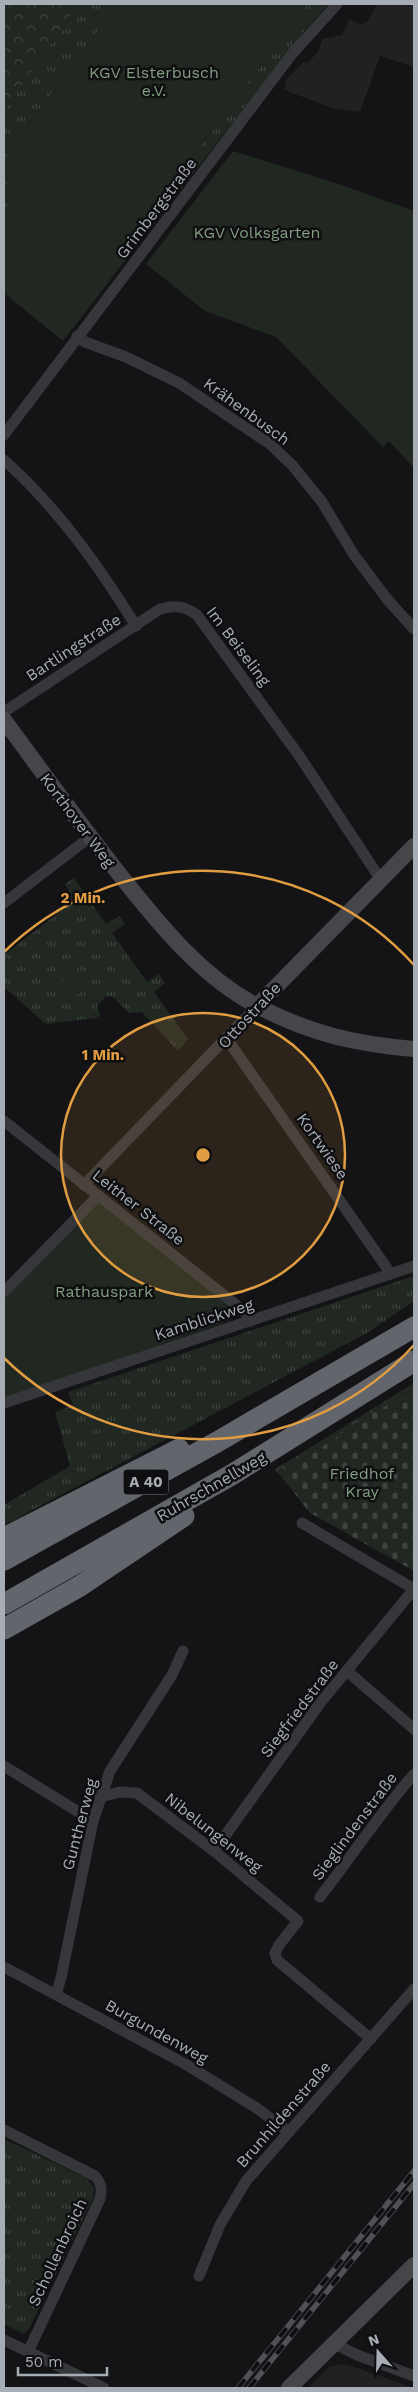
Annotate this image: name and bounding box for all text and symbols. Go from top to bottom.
park label: KGV Elsterbusch e.V. [89,63,219,100]
street label: Grimbergstraße [112,154,200,262]
park label: KGV Volksgarten [193,223,321,242]
street label: Krähenbusch [200,374,294,449]
street label: Im Beiseling [203,603,275,690]
street label: Bartlingstraße [22,610,124,685]
street label: Korthover Weg [36,769,119,872]
text: 2 Min. [61,889,105,907]
street label: Ottostraße [214,978,285,1052]
text: 1 Min. [82,1046,124,1064]
street label: Kortwiese [293,1109,352,1183]
centre of rings [194,1146,212,1164]
street label: Leither Straße [89,1166,189,1249]
park label: Rathauspark [55,1282,153,1301]
street label: Kamblickweg [152,1294,256,1344]
street label: Ruhrschnellweg [153,1447,270,1525]
park label: Friedhof Kray [330,1464,395,1501]
road number: A 40 [124,1470,168,1494]
street label: Siegfriedstraße [256,1655,343,1761]
street label: Sieglindenstraße [308,1769,401,1884]
street label: Guntherweg [58,1776,101,1872]
street label: Nibelungenweg [161,1788,267,1877]
street label: Burgundenweg [102,1995,212,2068]
street label: Brunhildenstraße [232,2057,335,2171]
street label: Schollenbroich [24,2195,91,2309]
north arrow [353,2327,403,2377]
text: N [366,2330,381,2349]
scale bar [18,2344,106,2376]
text: 50 m [25,2353,62,2371]

